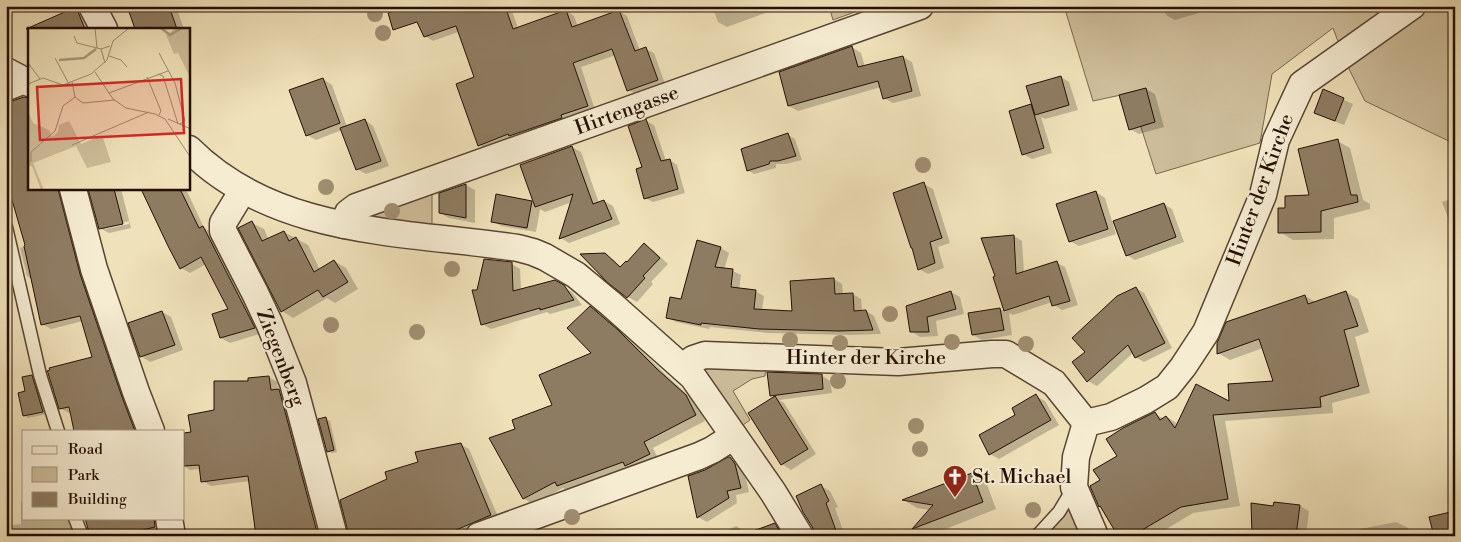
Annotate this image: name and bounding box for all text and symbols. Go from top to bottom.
inset map [28,28,190,190]
street label: Hirtengasse [572,81,682,141]
street label: Hinter der Kirche [1222,111,1300,269]
street label: Ziegenberg [250,306,310,411]
street label: Hinter der Kirche [786,346,946,371]
legend [22,430,185,520]
text: Road [68,440,103,459]
church icon: St. Michael [942,464,968,498]
place label: St. Michael [972,465,1072,490]
text: Park [68,466,100,485]
text: Building [67,490,127,509]

